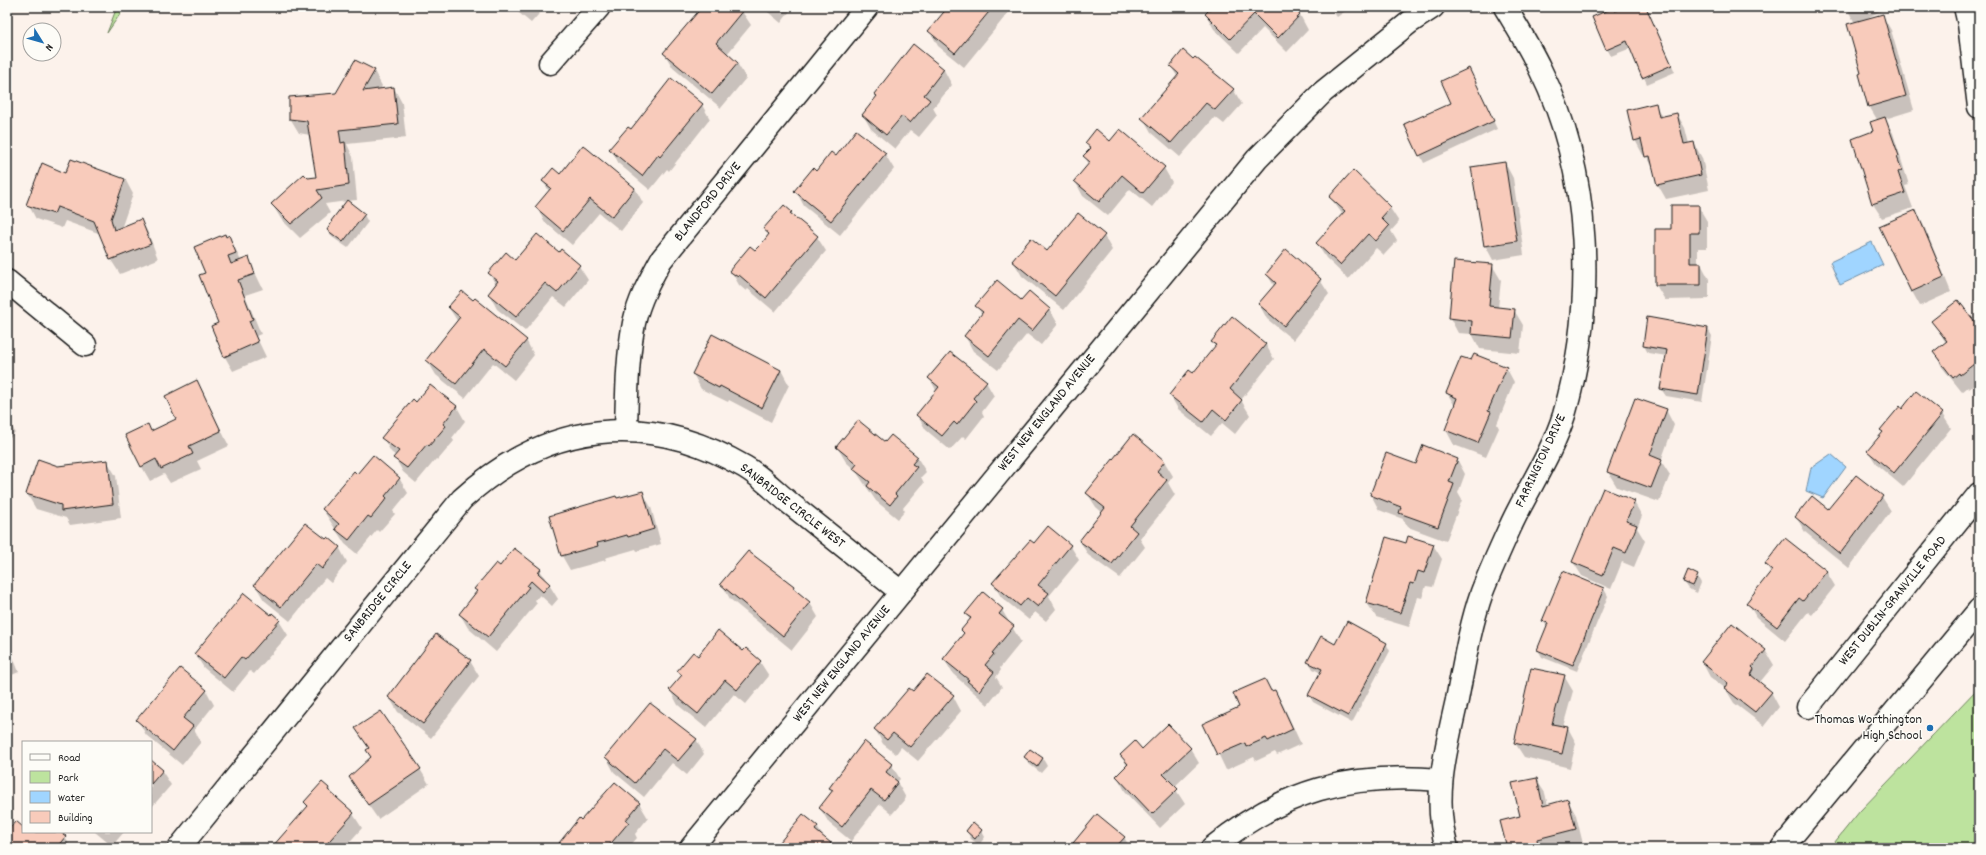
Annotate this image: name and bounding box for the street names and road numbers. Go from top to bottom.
street label: BLANDFORD DRIVE [670,157,747,246]
street label: WEST NEW ENGLAND AVENUE [993,350,1101,476]
street label: FARRINGTON DRIVE [1511,410,1572,511]
street label: SANBRIDGE CIRCLE WEST [735,458,849,554]
street label: WEST DUBLIN-GRANVILLE ROAD [1834,532,1952,670]
street label: SANBRIDGE CIRCLE [339,557,417,647]
street label: WEST NEW ENGLAND AVENUE [788,601,896,727]

